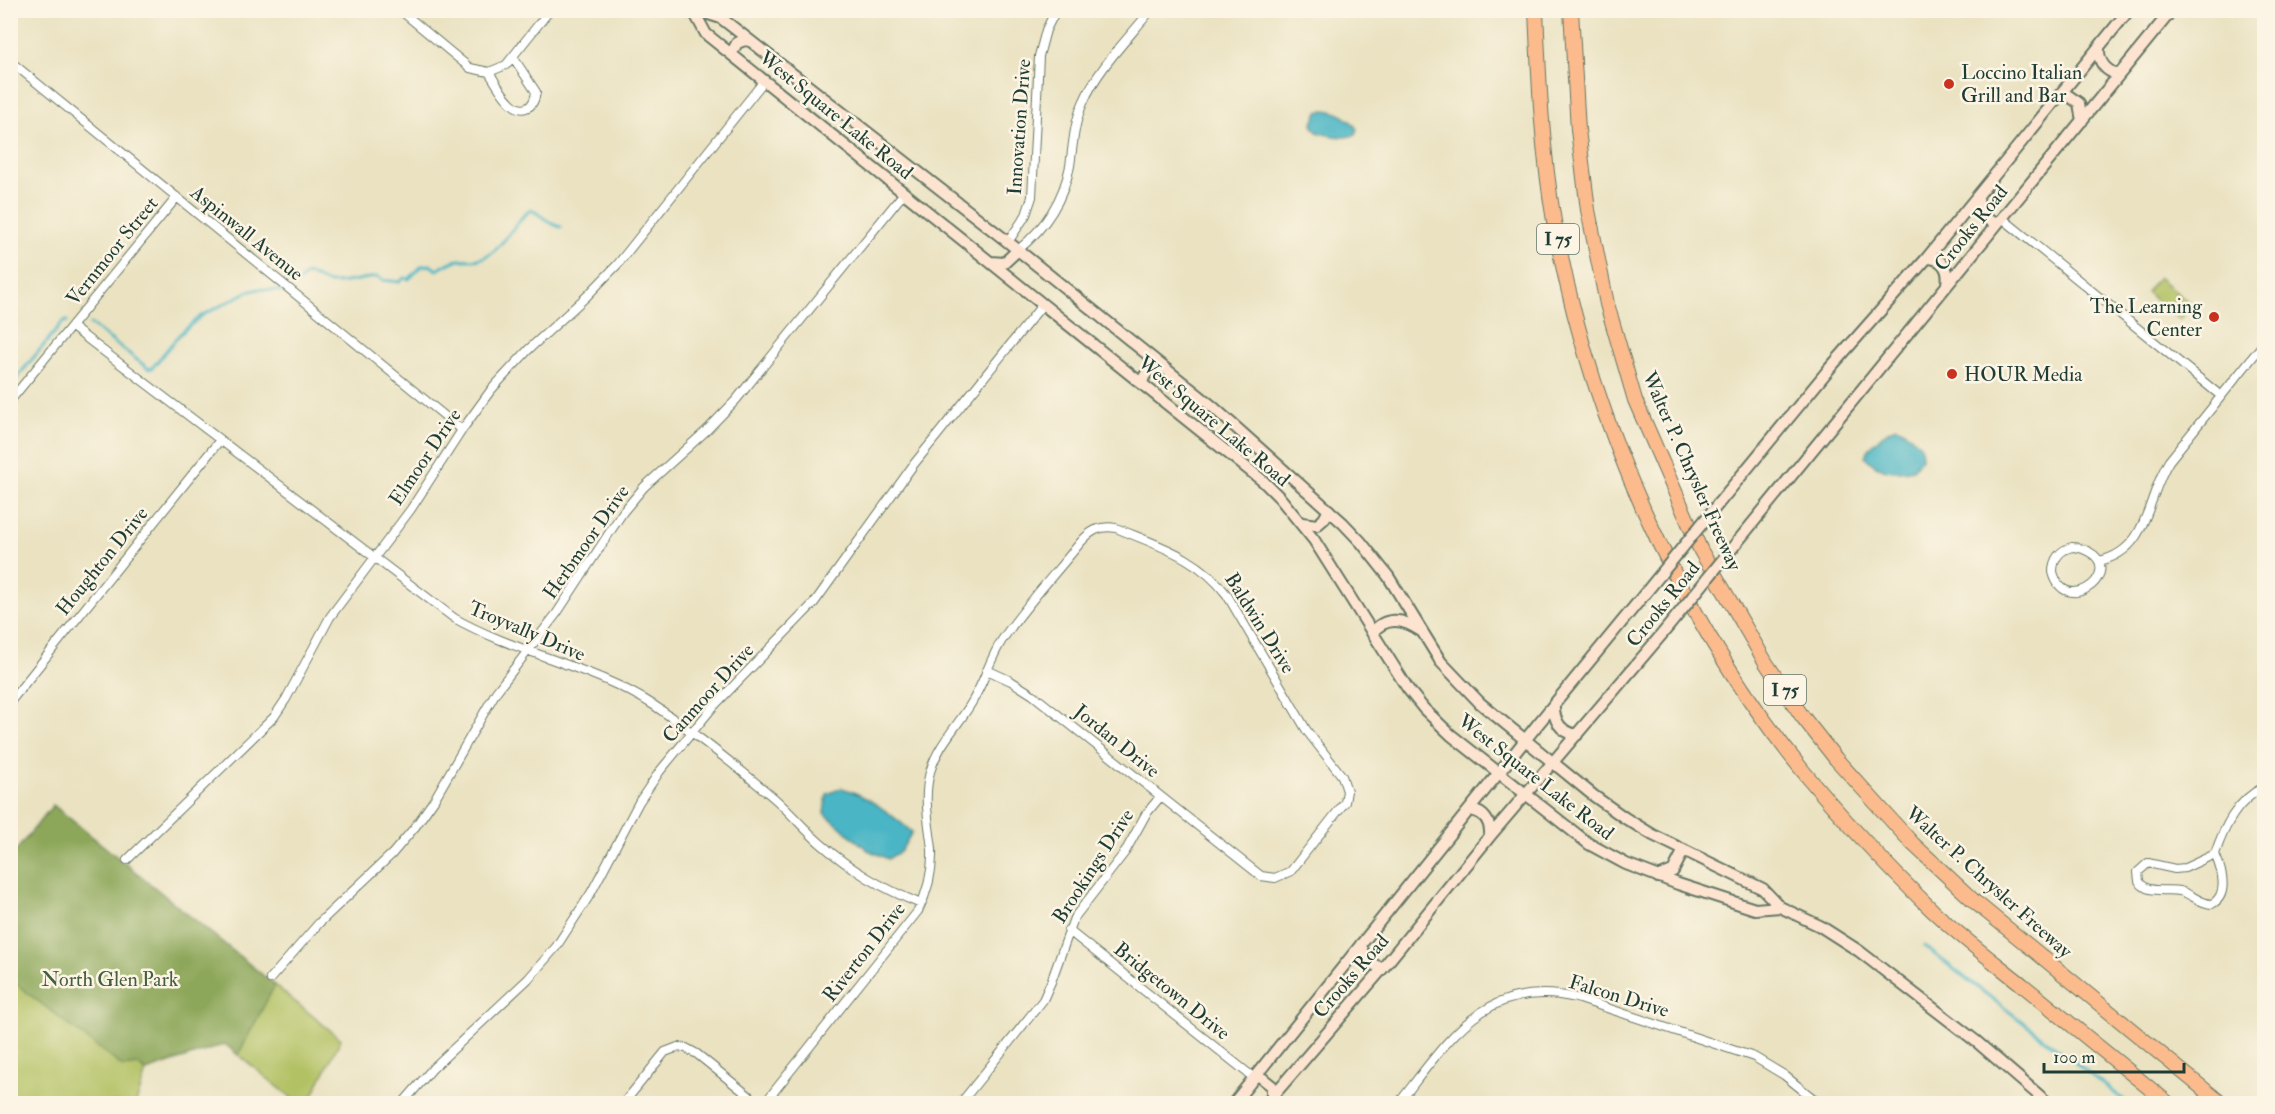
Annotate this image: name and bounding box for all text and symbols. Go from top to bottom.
street label: West Square Lake Road [753,45,918,185]
street label: Innovation Drive [1002,58,1036,196]
place label: Loccino Italian Grill and Bar [1961,60,2082,108]
marker: Loccino Italian Grill and Bar [1942,77,1956,91]
street label: Aspinwall Avenue [184,179,308,287]
street label: Crooks Road [1929,180,2013,276]
street label: Vernmoor Street [60,191,164,311]
road number: I 75 [1537,224,1579,254]
place label: The Learning Center [2090,294,2203,342]
marker: The Learning Center [2207,310,2221,324]
street label: West Square Lake Road [1132,349,1295,492]
place label: HOUR Media [1964,362,2083,387]
street label: Walter P. Chrysler Freeway [1636,367,1748,576]
marker: HOUR Media [1945,367,1959,381]
street label: Elmoor Drive [383,404,467,510]
street label: Herbmoor Drive [537,480,635,604]
street label: Houghton Drive [51,502,153,620]
street label: Crooks Road [1621,556,1705,652]
street label: Baldwin Drive [1219,568,1301,678]
street label: Troyvally Drive [465,595,589,667]
street label: Canmoor Drive [657,638,759,748]
road number: I 75 [1764,675,1806,705]
street label: Jordan Drive [1068,698,1165,783]
street label: West Square Lake Road [1452,708,1619,846]
street label: Walter P. Chrysler Freeway [1900,800,2078,964]
street label: Brookings Drive [1047,804,1139,928]
street label: Riverton Drive [817,897,911,1007]
street label: Crooks Road [1308,929,1394,1023]
street label: Bridgetown Drive [1109,937,1235,1045]
park label: North Glen Park [42,967,179,992]
street label: Falcon Drive [1566,969,1672,1023]
scale bar [2044,1036,2184,1074]
text: 100 m [2053,1046,2096,1069]

